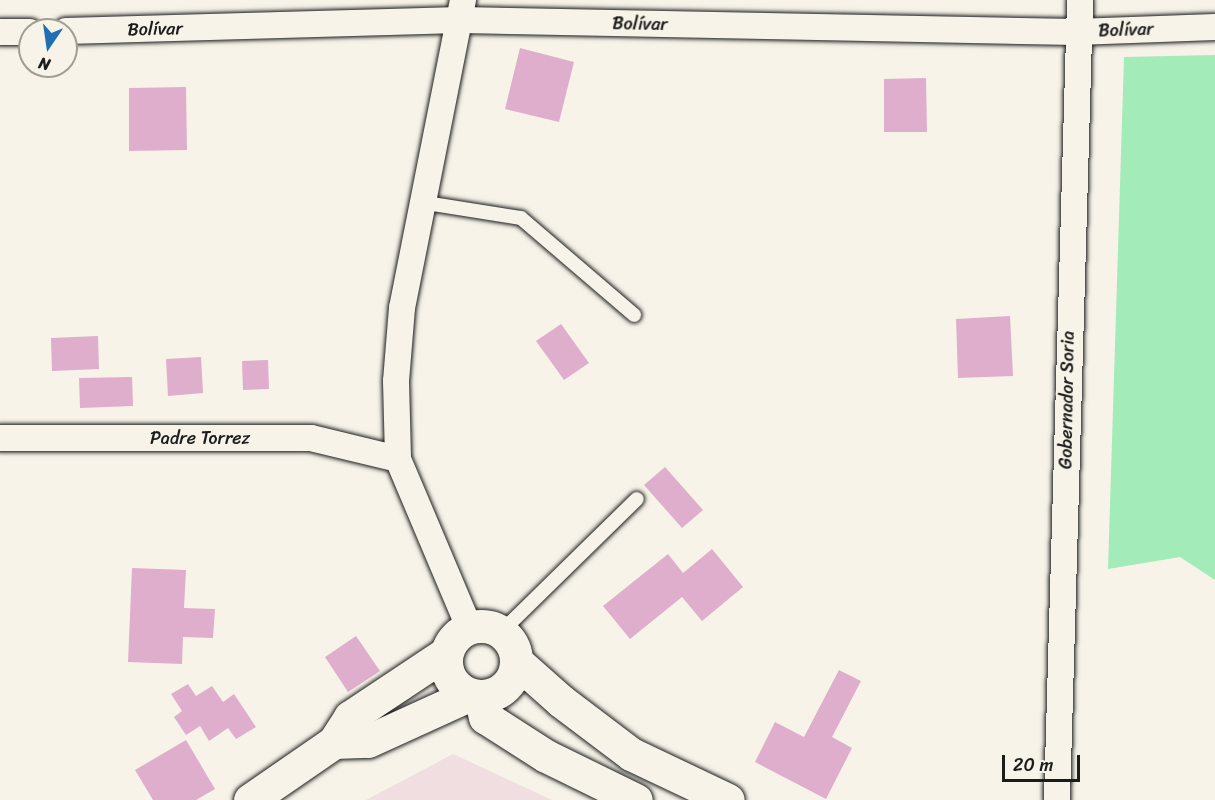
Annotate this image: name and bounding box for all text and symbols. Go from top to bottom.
street label: Bolívar [612,13,668,35]
north arrow [18,18,78,78]
street label: Bolívar [127,18,183,40]
street label: Bolívar [1098,18,1154,42]
text: N [36,49,53,79]
street label: Gobernador Soria [1055,331,1079,469]
street label: Padre Torrez [150,427,250,449]
scale bar [1005,743,1083,781]
text: 20 m [1013,749,1053,781]

